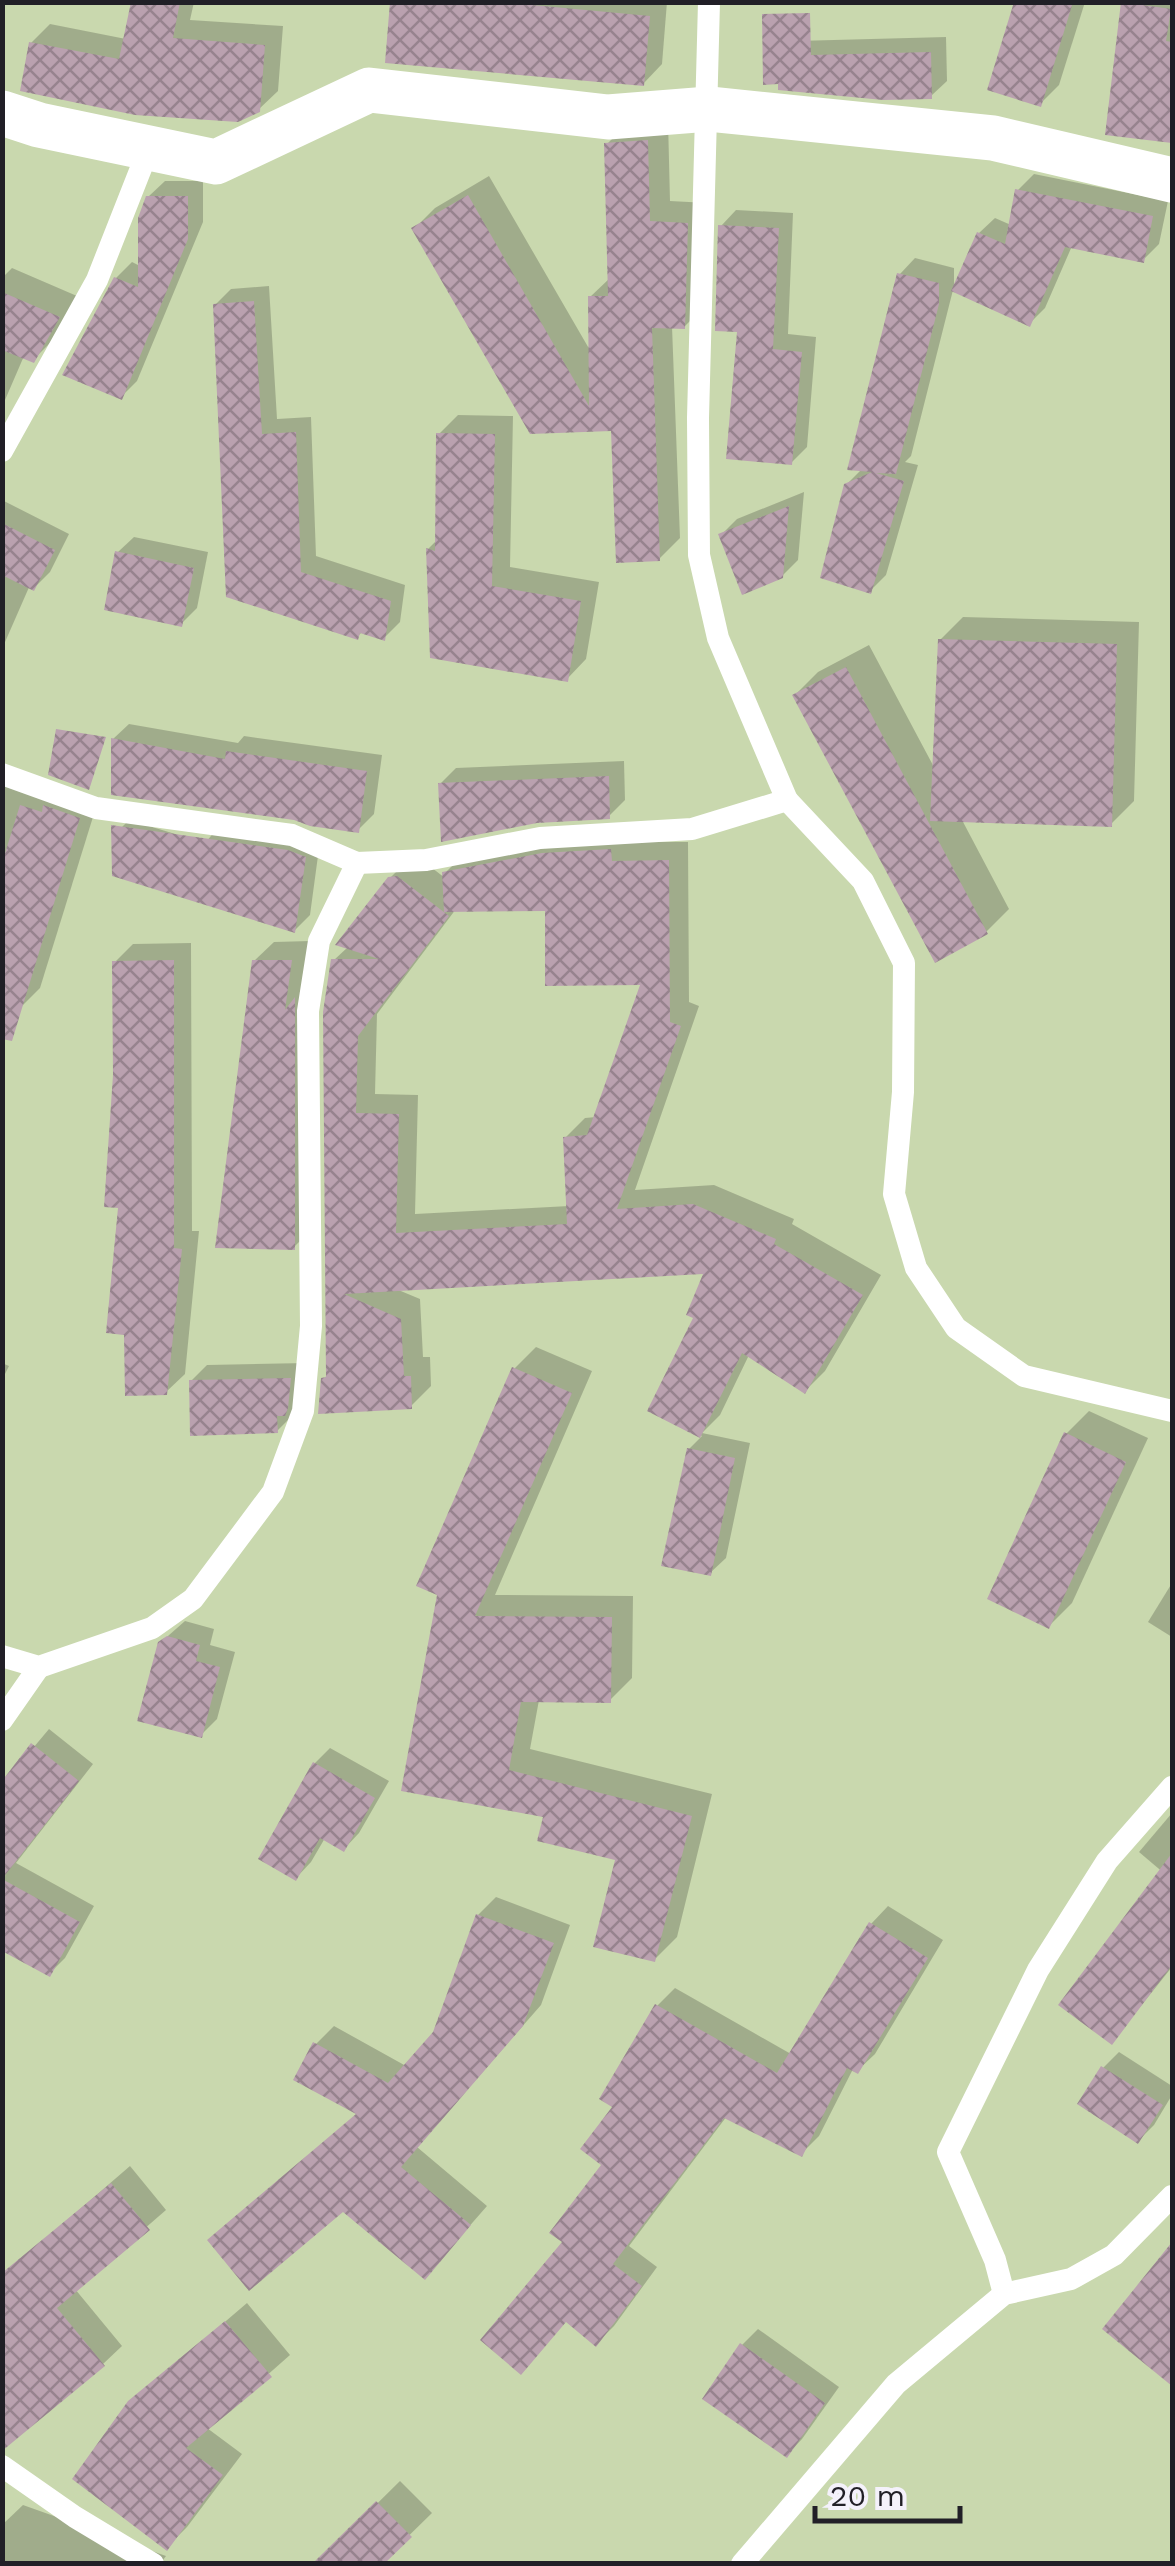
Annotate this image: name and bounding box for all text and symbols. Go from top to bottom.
scale bar [815,2461,960,2523]
text: 20 m [830,2478,905,2513]

